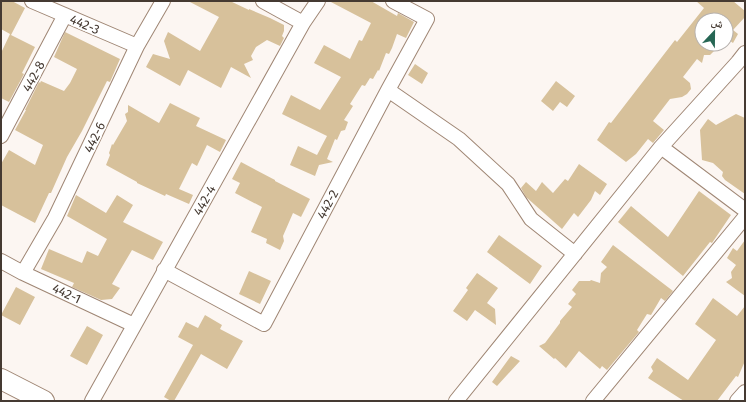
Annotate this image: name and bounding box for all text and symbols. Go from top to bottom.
street label: 442-3 [68,12,102,37]
north arrow [694,12,734,52]
text: ش [709,15,726,32]
street label: 442-8 [19,58,48,94]
street label: 442-6 [81,119,108,155]
street label: 442-4 [190,183,219,218]
street label: 442-2 [314,187,341,221]
street label: 442-1 [50,280,84,307]

